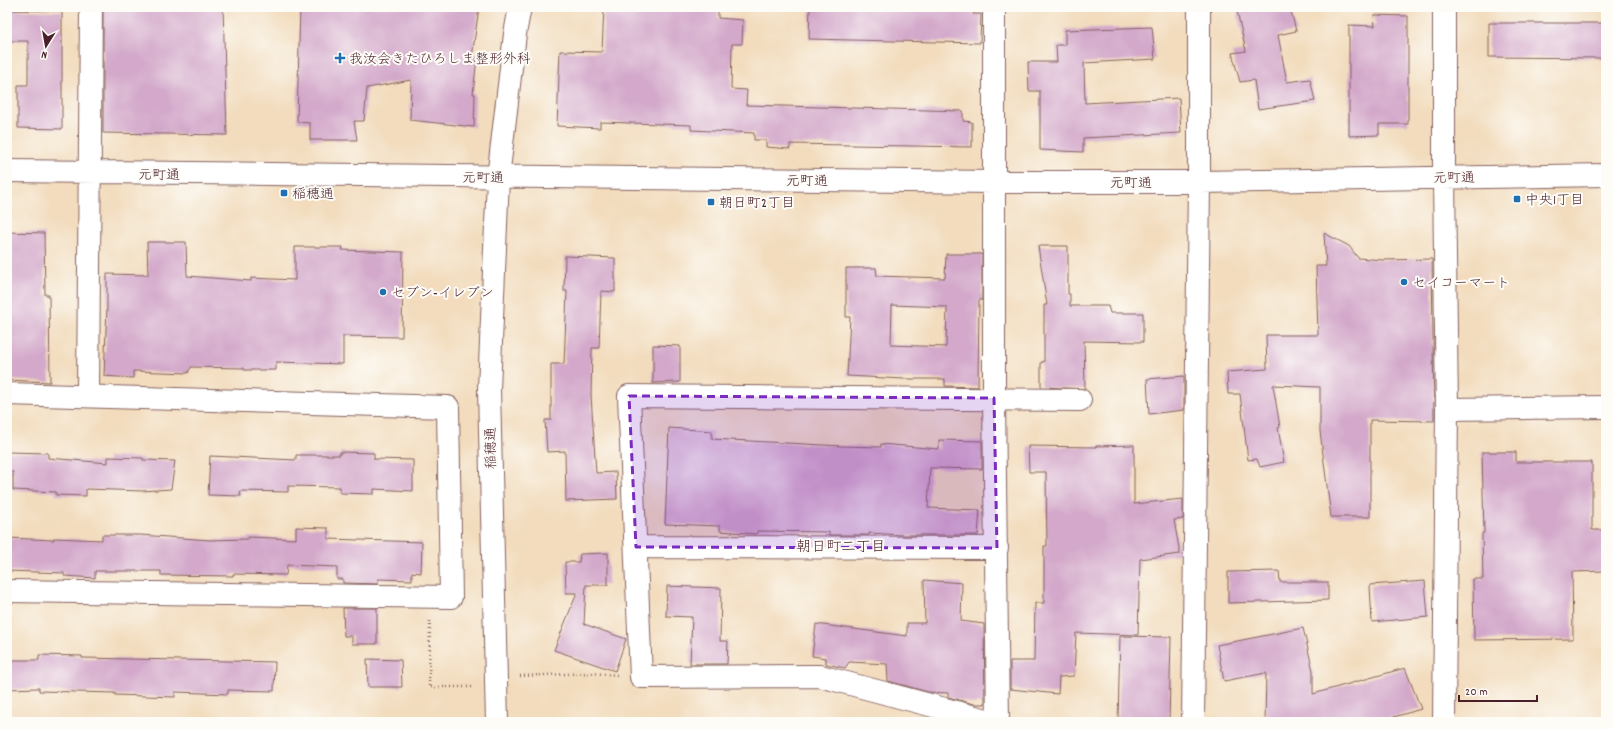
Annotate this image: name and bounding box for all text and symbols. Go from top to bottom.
north arrow [26,26,66,66]
text: N [40,45,49,62]
place label: 我汝会きたひろしま整形外科 [349,50,531,70]
marker: 我汝会きたひろしま整形外科 [334,52,346,64]
street label: 元町通 [138,166,180,186]
street label: 元町通 [462,169,504,189]
street label: 元町通 [1433,169,1475,189]
street label: 元町通 [786,172,828,192]
street label: 元町通 [1110,174,1152,194]
place label: 稲穂通 [292,185,334,205]
marker: 稲穂通 [279,188,289,198]
place label: 中央1丁目 [1525,191,1584,211]
place label: 朝日町2丁目 [719,194,795,214]
marker: 中央1丁目 [1512,194,1522,204]
marker: 朝日町2丁目 [706,197,716,207]
place label: セイコーマート [1412,274,1510,294]
marker: セイコーマート [1399,277,1409,287]
place label: セブン-イレブン [391,284,494,304]
marker: セブン-イレブン [378,287,388,297]
street label: 稲穂通 [482,427,502,469]
district label: 朝日町二丁目 [796,537,886,559]
scale bar [1459,677,1537,703]
text: 20 m [1465,684,1488,701]

